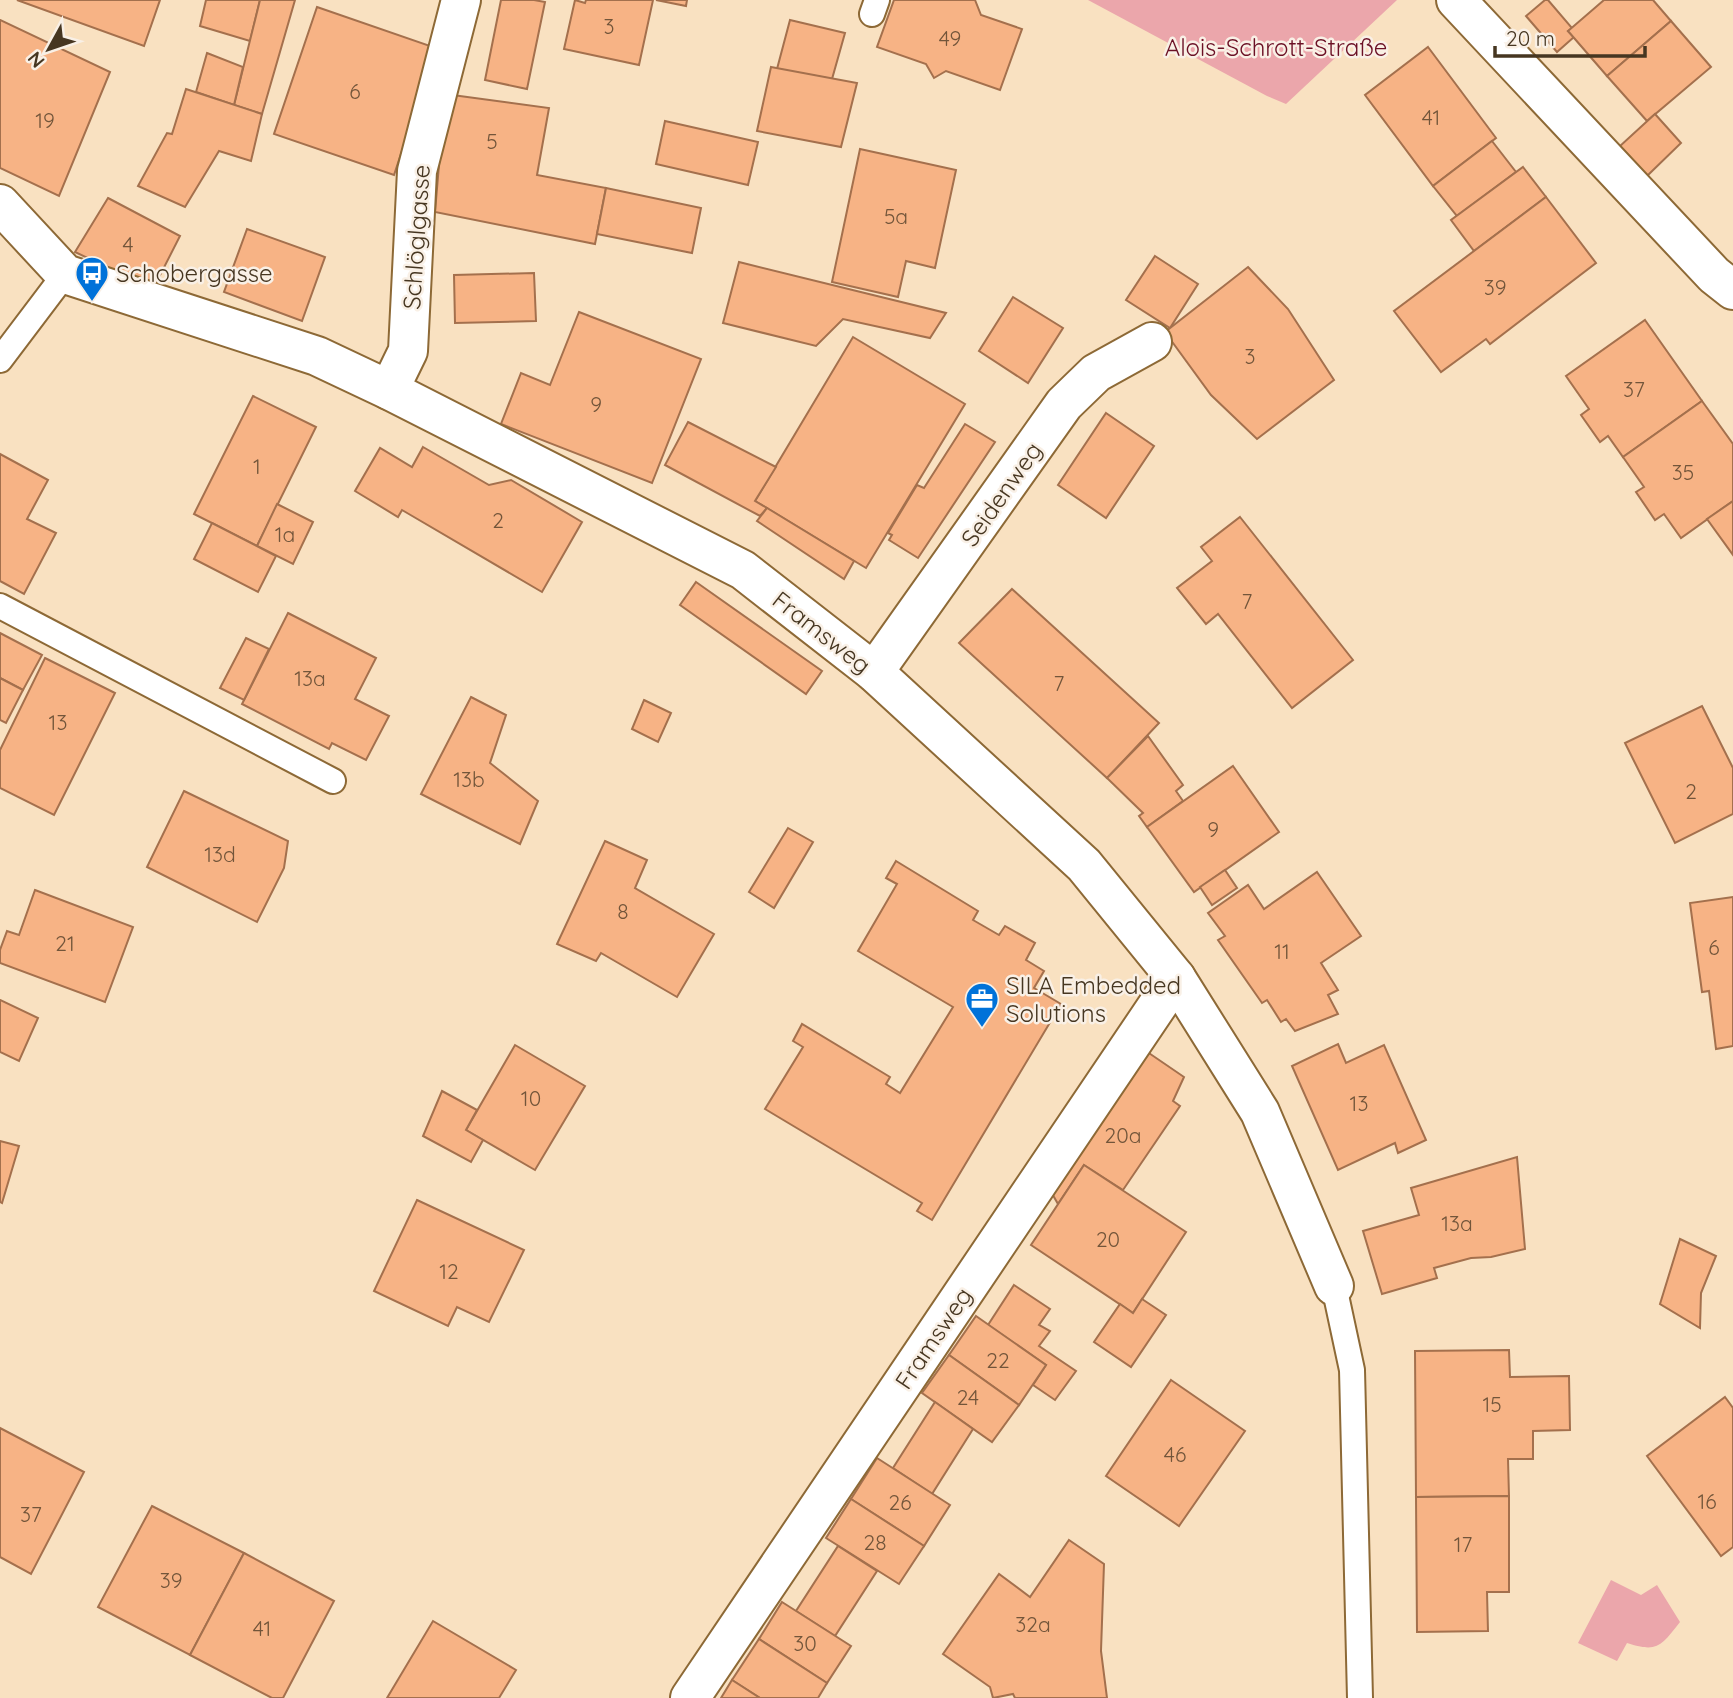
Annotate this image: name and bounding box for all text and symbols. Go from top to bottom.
house number: 3 [603,13,615,39]
north arrow [14,14,84,84]
scale bar [1495,14,1646,58]
house number: 49 [939,25,961,51]
text: 20 m [1506,25,1555,51]
park label: Alois-Schrott-Straße [1165,32,1387,62]
text: N [22,47,50,73]
house number: 6 [349,78,361,104]
house number: 41 [1422,104,1440,130]
house number: 19 [35,107,55,133]
house number: 5 [486,128,498,154]
street label: Schlöglgasse [396,163,436,311]
house number: 5a [884,203,908,229]
house number: 4 [122,231,134,257]
bus stop icon: Schobergasse [73,254,111,303]
place label: Schobergasse [116,258,273,288]
house number: 39 [1484,274,1506,300]
house number: 3 [1244,343,1256,369]
house number: 37 [1623,376,1645,402]
house number: 9 [590,391,602,417]
street label: Seidenweg [954,436,1048,552]
house number: 1 [253,453,261,479]
house number: 35 [1672,459,1694,485]
house number: 2 [492,507,504,533]
house number: 1a [275,521,295,547]
street label: Framsweg [767,584,877,680]
house number: 7 [1242,588,1253,614]
house number: 13a [294,665,326,691]
house number: 7 [1054,670,1065,696]
house number: 13 [49,709,67,735]
house number: 13b [453,766,485,792]
house number: 2 [1685,778,1697,804]
house number: 9 [1207,816,1219,842]
house number: 13d [204,841,236,867]
house number: 8 [617,898,629,924]
house number: 21 [55,930,75,956]
house number: 6 [1708,934,1720,960]
house number: 11 [1274,938,1290,964]
place label: SILA Embedded Solutions [1006,970,1181,1028]
office icon: SILA Embedded Solutions [963,980,1001,1029]
house number: 10 [521,1085,541,1111]
house number: 13 [1350,1090,1368,1116]
house number: 20a [1105,1122,1141,1148]
house number: 13a [1441,1210,1473,1236]
house number: 20 [1096,1226,1120,1252]
house number: 12 [439,1258,459,1284]
street label: Framsweg [888,1281,978,1395]
house number: 22 [986,1347,1010,1373]
house number: 24 [957,1384,979,1410]
house number: 15 [1482,1391,1502,1417]
house number: 46 [1164,1441,1186,1467]
house number: 16 [1697,1488,1717,1514]
house number: 26 [889,1489,911,1515]
house number: 37 [20,1501,42,1527]
house number: 28 [864,1529,886,1555]
house number: 17 [1454,1531,1472,1557]
house number: 39 [160,1567,182,1593]
house number: 32a [1015,1611,1051,1637]
house number: 41 [253,1615,271,1641]
house number: 30 [793,1630,817,1656]

